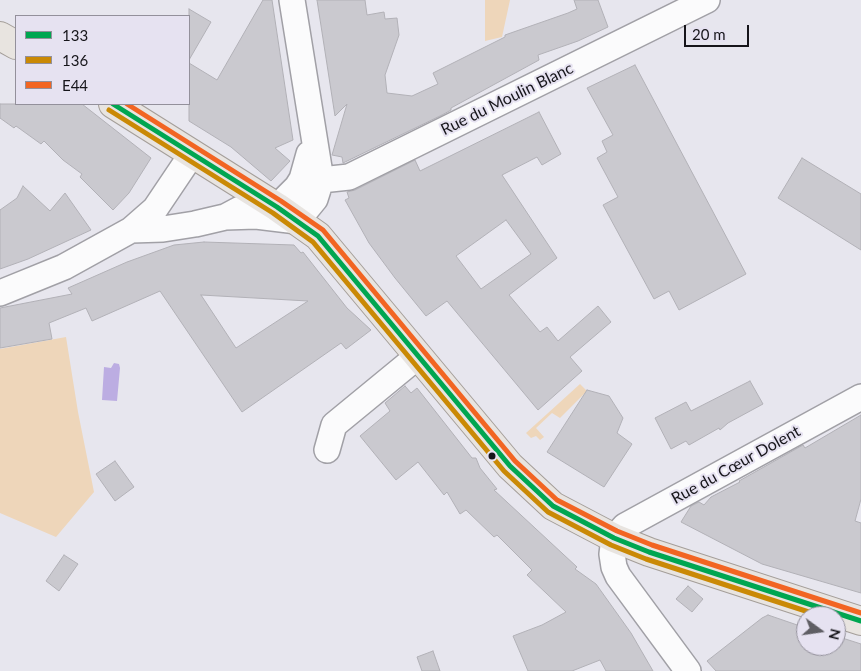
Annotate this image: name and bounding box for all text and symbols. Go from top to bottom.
legend [15,15,190,105]
scale bar [686,15,751,47]
text: 20 m [692,25,726,43]
text: 133 [62,26,88,44]
text: 136 [62,51,88,69]
street label: Rue du Moulin Blanc [438,59,576,139]
text: E44 [62,76,88,94]
street label: Rue du Cœur Dolent [668,422,804,508]
unlabelled marker [487,451,497,461]
north arrow [796,606,846,656]
text: N [826,627,845,642]

